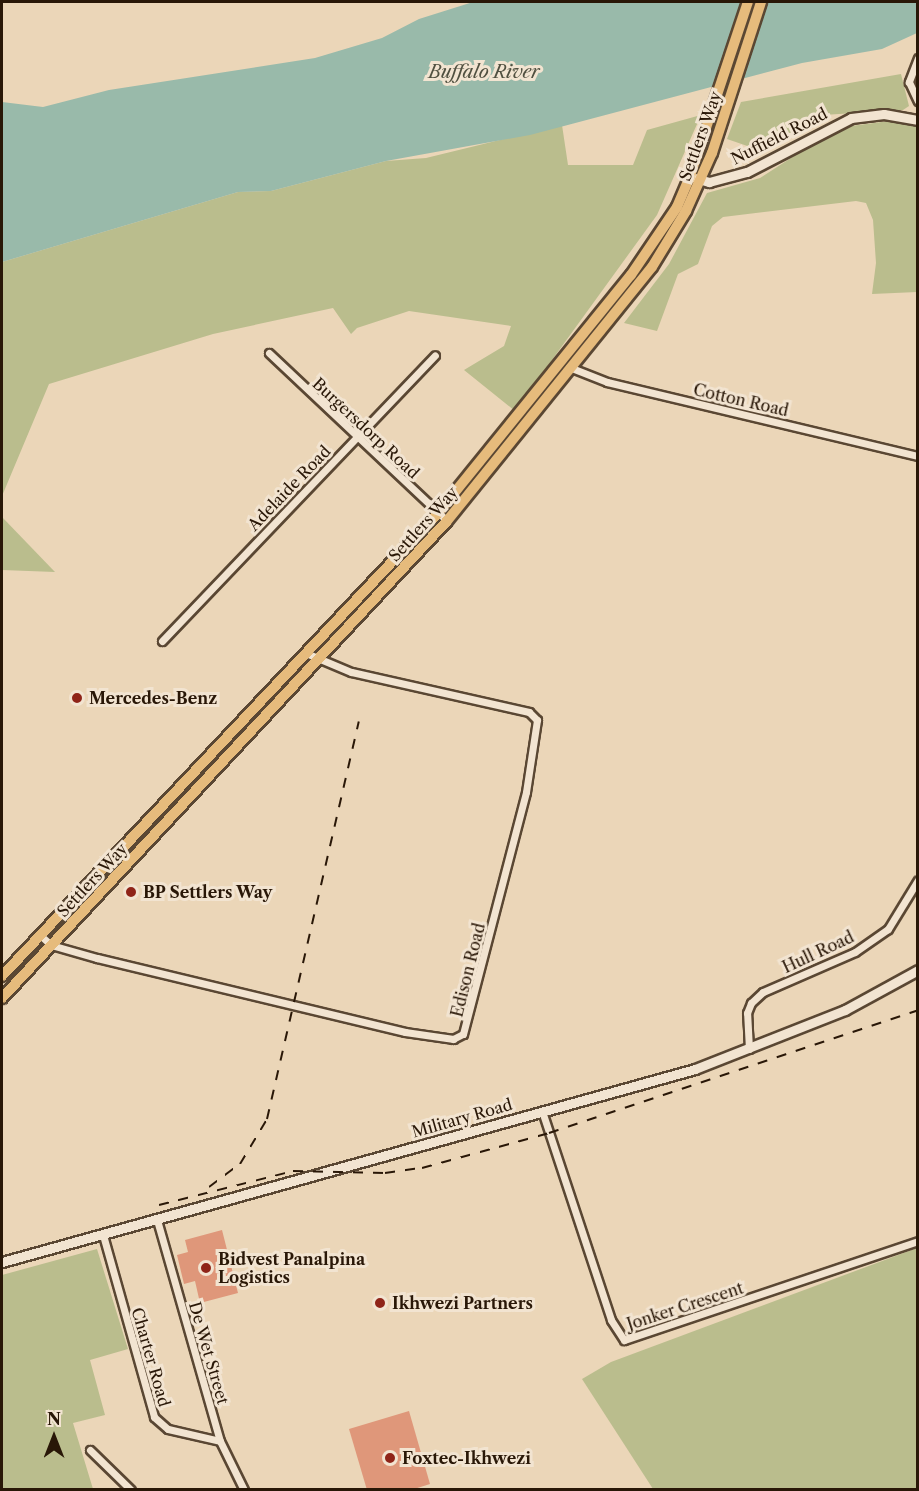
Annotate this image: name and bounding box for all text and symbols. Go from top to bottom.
water label: Buffalo River [428,61,540,83]
street label: Settlers Way [675,88,725,184]
street label: Nuffield Road [728,104,830,168]
street label: Burgersdorp Road [309,374,423,482]
street label: Cotton Road [692,380,790,420]
street label: Adelaide Road [244,441,334,535]
street label: Settlers Way [384,482,462,566]
place label: Mercedes-Benz [89,688,217,708]
marker: Mercedes-Benz [70,691,84,705]
street label: Settlers Way [53,839,131,921]
place label: BP Settlers Way [143,882,273,902]
marker: BP Settlers Way [124,885,138,899]
street label: Edison Road [447,921,489,1019]
street label: Hull Road [779,927,857,977]
street label: Military Road [409,1094,515,1142]
place label: Bidvest Panalpina Logistics [218,1249,365,1287]
marker: Bidvest Panalpina Logistics [199,1261,213,1275]
street label: Jonker Crescent [624,1278,746,1334]
place label: Ikhwezi Partners [392,1293,533,1313]
marker: Ikhwezi Partners [373,1296,387,1310]
street label: De Wet Street [185,1299,233,1407]
street label: Charter Road [128,1305,174,1409]
north arrow [24,1407,84,1467]
text: N [47,1409,61,1429]
place label: Foxtec-Ikhwezi [402,1448,531,1468]
marker: Foxtec-Ikhwezi [383,1451,397,1465]

